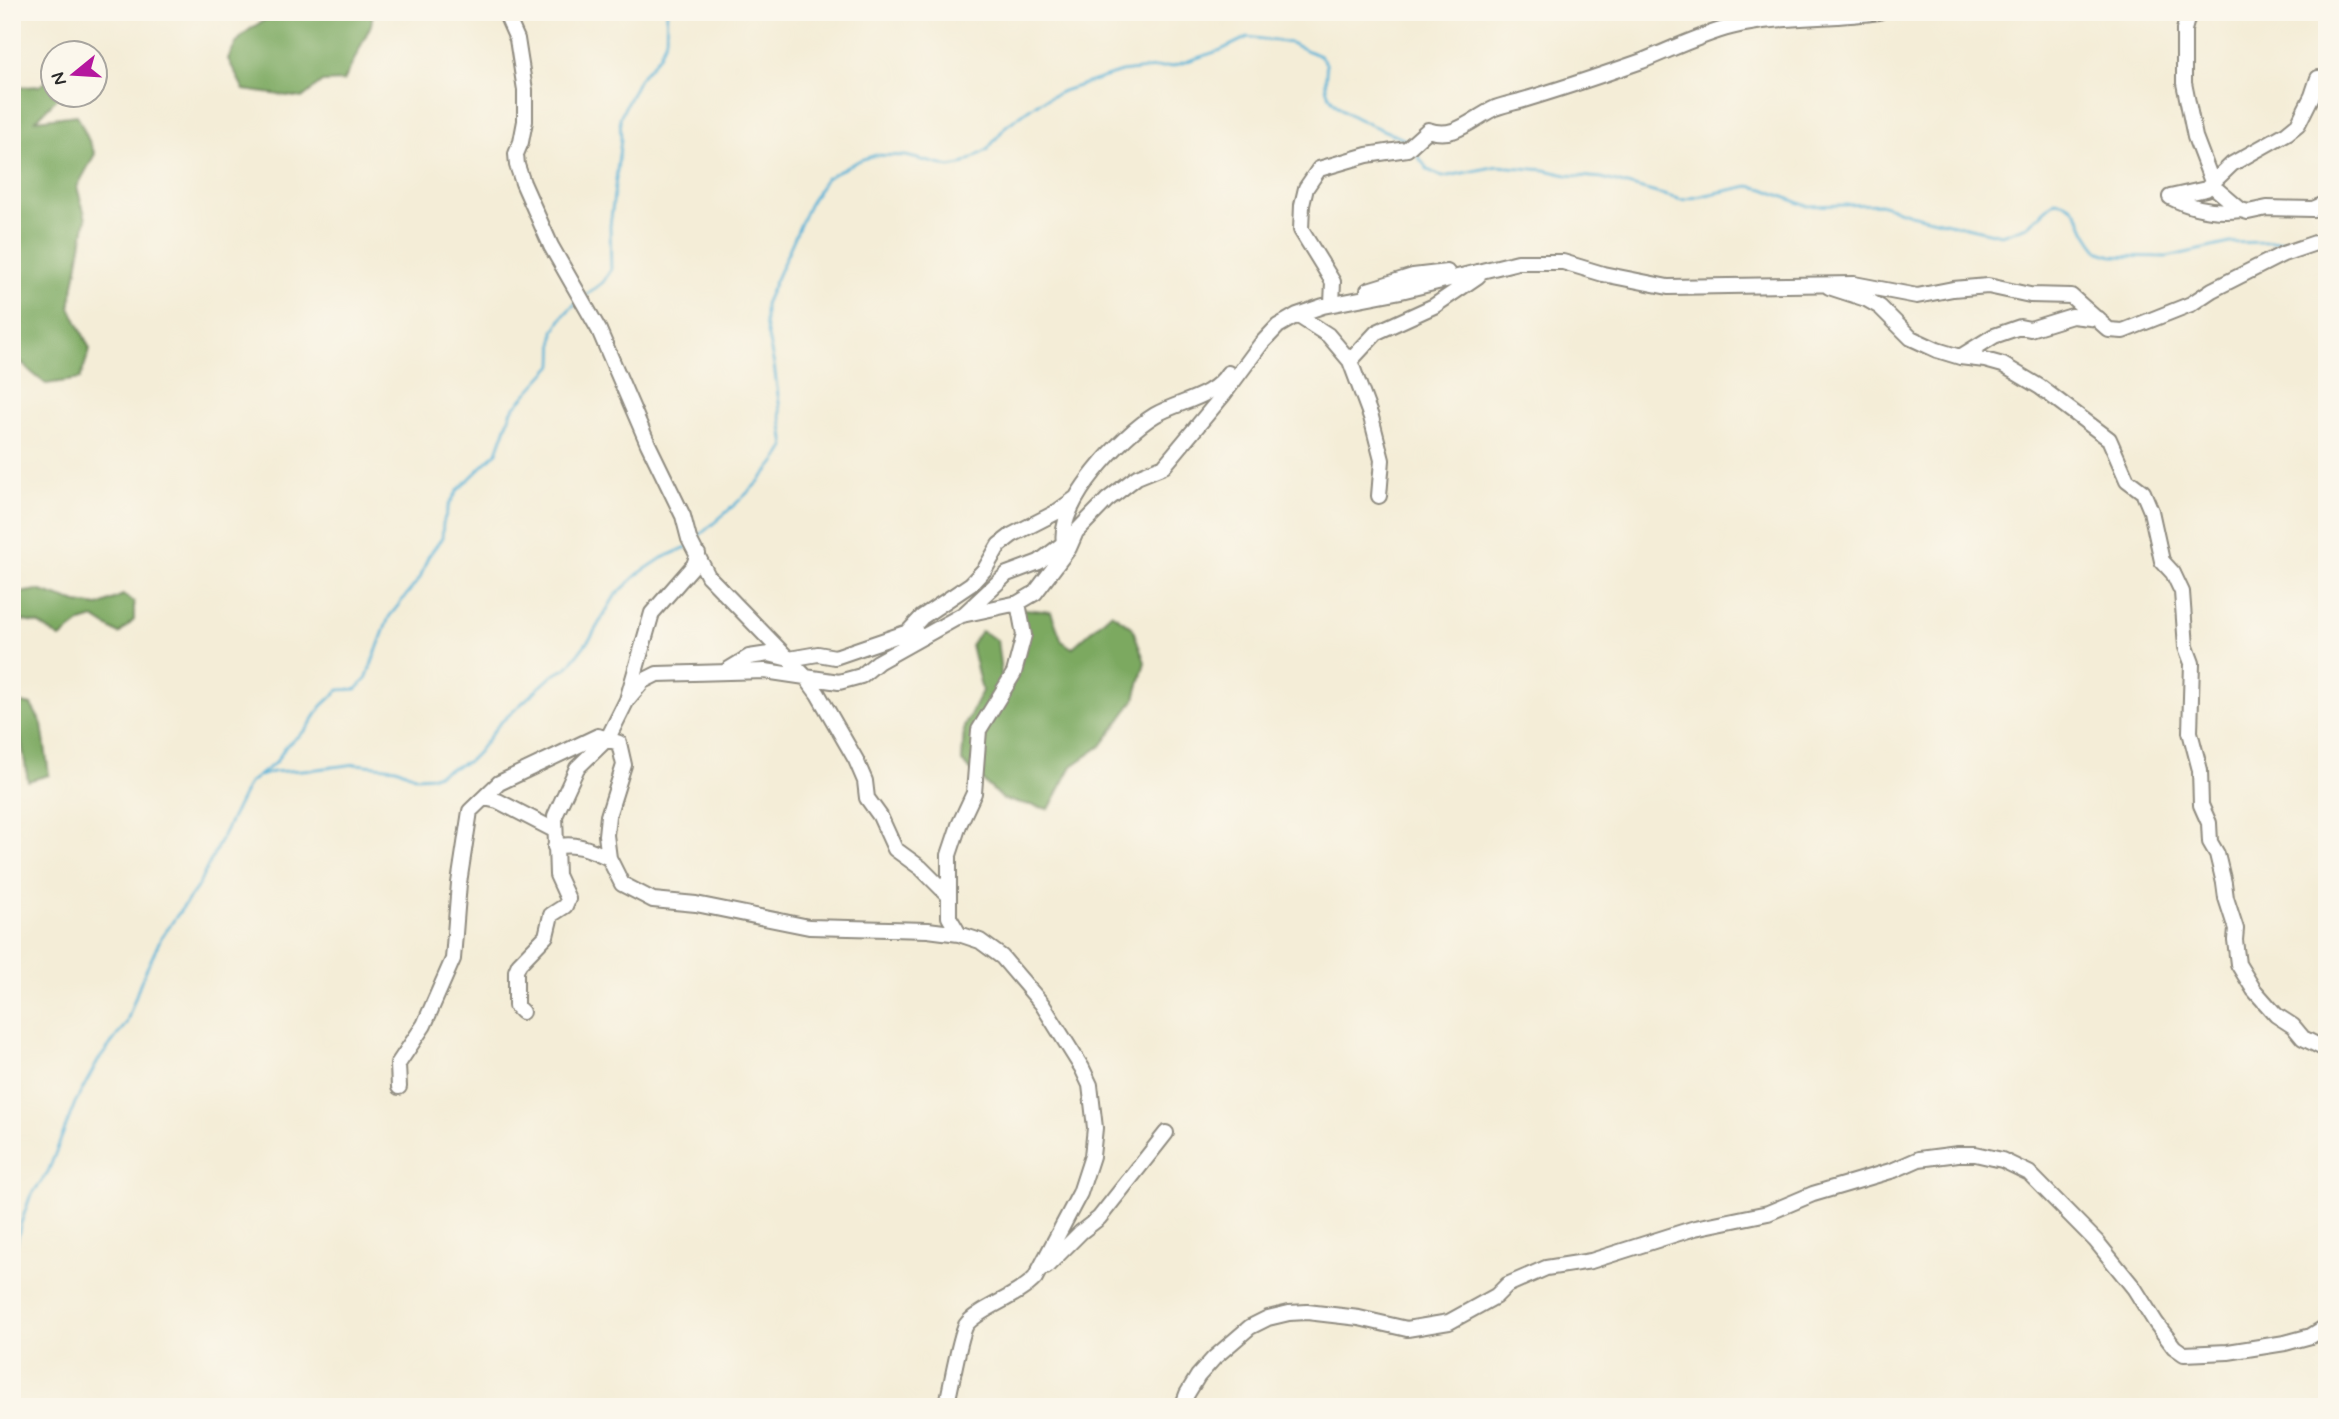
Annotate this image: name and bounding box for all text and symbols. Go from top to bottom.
north arrow [38,38,108,108]
text: N [45,69,73,89]

